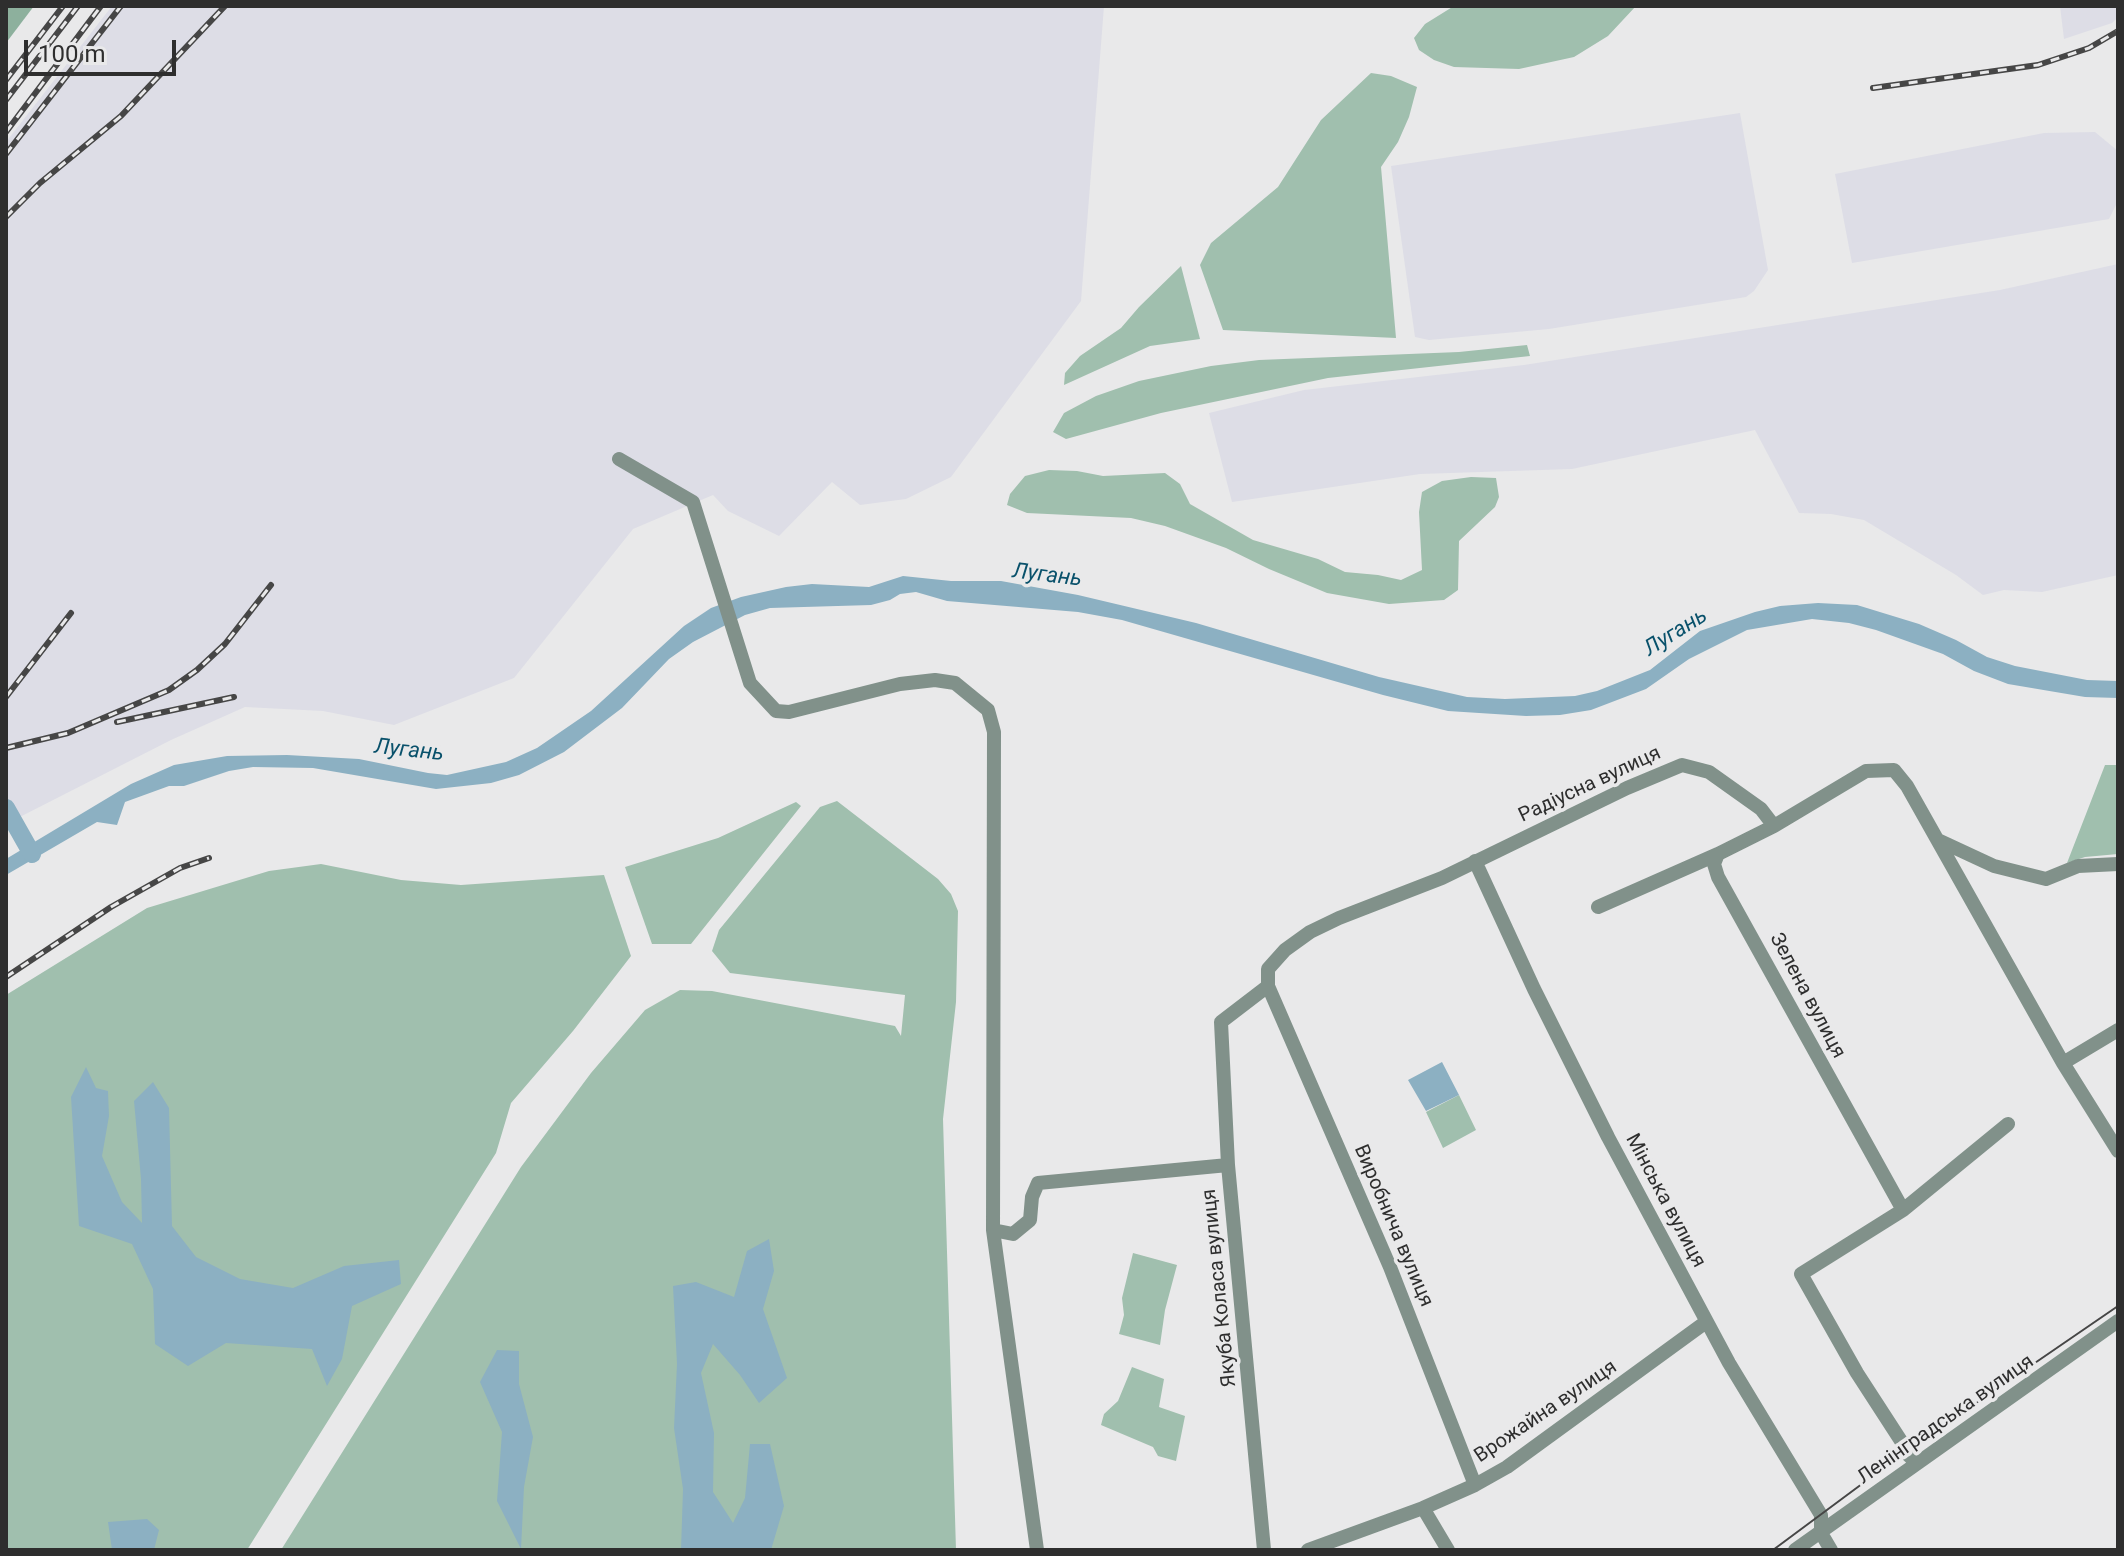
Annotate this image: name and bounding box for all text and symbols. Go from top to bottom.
scale bar [28,24,180,74]
text: 100 m [38,40,105,68]
water label: Лугань [1011,559,1083,593]
water label: Лугань [1639,603,1713,663]
water label: Лугань [373,734,445,768]
street label: Радіусна вулиця [1515,742,1665,828]
street label: Зелена вулиця [1764,929,1850,1063]
street label: Мінська вулиця [1620,1130,1710,1272]
street label: Виробнича вулиця [1348,1141,1438,1311]
street label: Якуба Коласа вулиця [1198,1188,1242,1388]
street label: Ленінградська вулиця [1853,1350,2039,1490]
street label: Врожайна вулиця [1470,1356,1622,1468]

